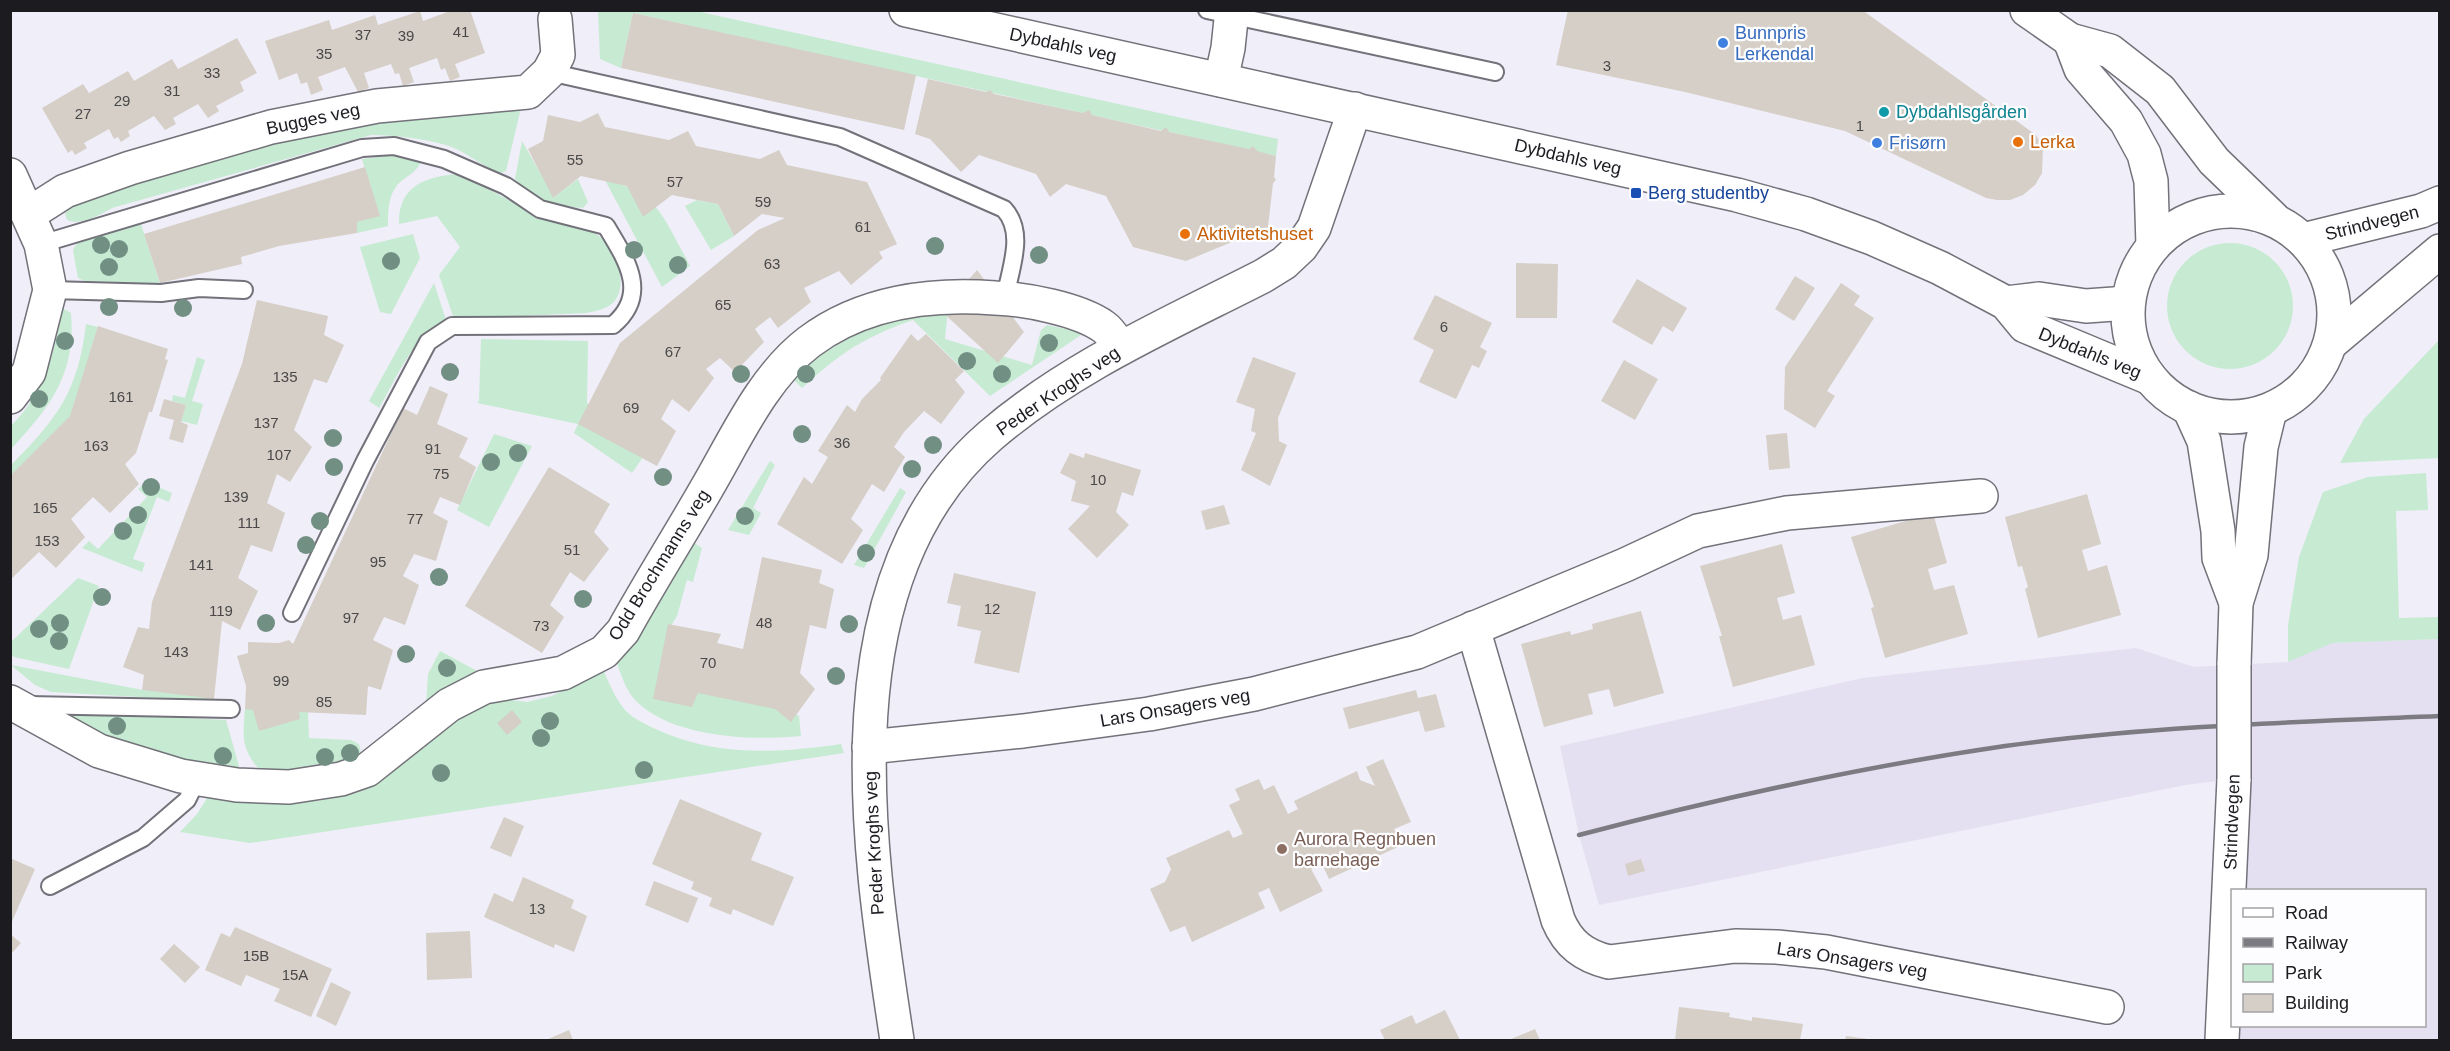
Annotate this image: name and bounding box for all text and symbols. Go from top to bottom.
house number: 41 [453,23,469,40]
place label: Bunnpris Lerkendal [1735,23,1814,64]
street label: Dybdahls veg [1008,24,1118,66]
house number: 37 [355,26,371,43]
house number: 39 [398,27,414,44]
marker: Bunnpris Lerkendal [1716,36,1730,50]
house number: 35 [316,45,332,62]
house number: 3 [1603,57,1611,74]
house number: 33 [204,64,220,81]
house number: 31 [164,82,180,99]
house number: 29 [114,92,130,109]
street label: Bugges veg [264,99,362,139]
place label: Dybdahlsgården [1896,102,2027,122]
house number: 27 [75,105,91,122]
marker: Dybdahlsgården [1877,105,1891,119]
house number: 1 [1856,117,1864,134]
place label: Lerka [2030,132,2076,152]
place label: Frisørn [1889,133,1946,153]
street label: Dybdahls veg [1513,135,1623,179]
marker: Lerka [2011,135,2025,149]
marker: Frisørn [1870,136,1884,150]
house number: 55 [567,151,583,168]
house number: 57 [667,173,683,190]
place label: Berg studentby [1648,183,1769,203]
marker: Berg studentby [1629,186,1643,200]
house number: 59 [755,193,771,210]
street label: Strindvegen [2323,202,2421,244]
house number: 61 [855,218,871,235]
place label: Aktivitetshuset [1197,224,1313,244]
marker: Aktivitetshuset [1178,227,1192,241]
house number: 63 [764,255,780,272]
house number: 65 [715,296,731,313]
house number: 6 [1440,318,1448,335]
street label: Dybdahls veg [2036,323,2144,383]
street label: Peder Kroghs veg [993,342,1123,440]
house number: 67 [665,343,681,360]
house number: 135 [272,368,298,385]
house number: 161 [108,388,134,405]
house number: 69 [623,399,639,416]
house number: 137 [253,414,279,431]
house number: 36 [834,434,850,451]
house number: 163 [83,437,109,454]
house number: 91 [425,440,441,457]
house number: 107 [266,446,292,463]
house number: 75 [433,465,449,482]
house number: 10 [1090,471,1106,488]
street label: Odd Brochmanns veg [604,486,714,644]
house number: 139 [223,488,249,505]
house number: 165 [32,499,58,516]
house number: 77 [407,510,423,527]
house number: 111 [238,514,260,531]
house number: 153 [34,532,60,549]
house number: 51 [564,541,580,558]
house number: 95 [370,553,386,570]
house number: 141 [188,556,214,573]
house number: 12 [984,600,1000,617]
house number: 119 [209,602,233,619]
house number: 97 [343,609,359,626]
house number: 48 [756,614,772,631]
house number: 73 [533,617,549,634]
house number: 143 [163,643,189,660]
house number: 70 [700,654,716,671]
house number: 99 [273,672,289,689]
street label: Lars Onsagers veg [1098,685,1252,731]
house number: 85 [316,693,332,710]
street label: Peder Kroghs veg [860,771,888,915]
street label: Strindvegen [2220,774,2244,870]
place label: Aurora Regnbuen barnehage [1294,829,1436,870]
marker: Aurora Regnbuen barnehage [1275,842,1289,856]
legend [2231,889,2426,1027]
house number: 13 [529,900,545,917]
text: Road [2285,903,2328,923]
text: Railway [2285,933,2348,953]
street label: Lars Onsagers veg [1775,938,1929,982]
house number: 15B [243,947,269,964]
text: Park [2285,963,2323,983]
house number: 15A [282,966,308,983]
text: Building [2285,993,2349,1013]

